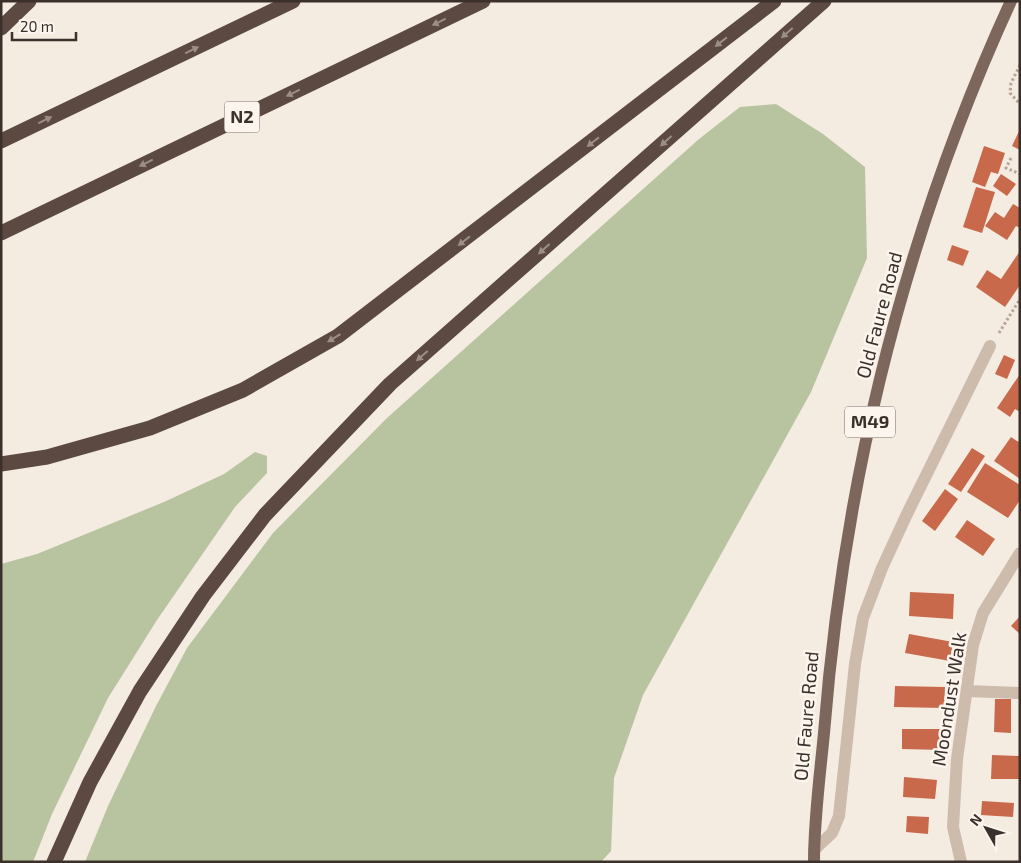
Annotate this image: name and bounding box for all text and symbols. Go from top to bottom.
scale bar [12,10,76,42]
text: 20 m [20,17,54,35]
one-way arrow [432,19,446,27]
one-way arrow [781,28,794,39]
one-way arrow [715,36,728,47]
one-way arrow [185,46,199,54]
one-way arrow [286,89,300,97]
road number: N2 [224,101,260,132]
one-way arrow [38,116,52,124]
one-way arrow [660,135,672,147]
one-way arrow [587,136,600,147]
one-way arrow [139,159,153,167]
one-way arrow [458,235,471,246]
one-way arrow [539,243,551,255]
street label: Old Faure Road [851,249,906,381]
one-way arrow [328,333,341,343]
one-way arrow [416,351,429,362]
road number: M49 [845,407,895,438]
street label: Moondust Walk [927,630,971,768]
street label: Old Faure Road [788,650,823,782]
north arrow [961,803,1011,853]
text: N [966,810,985,829]

